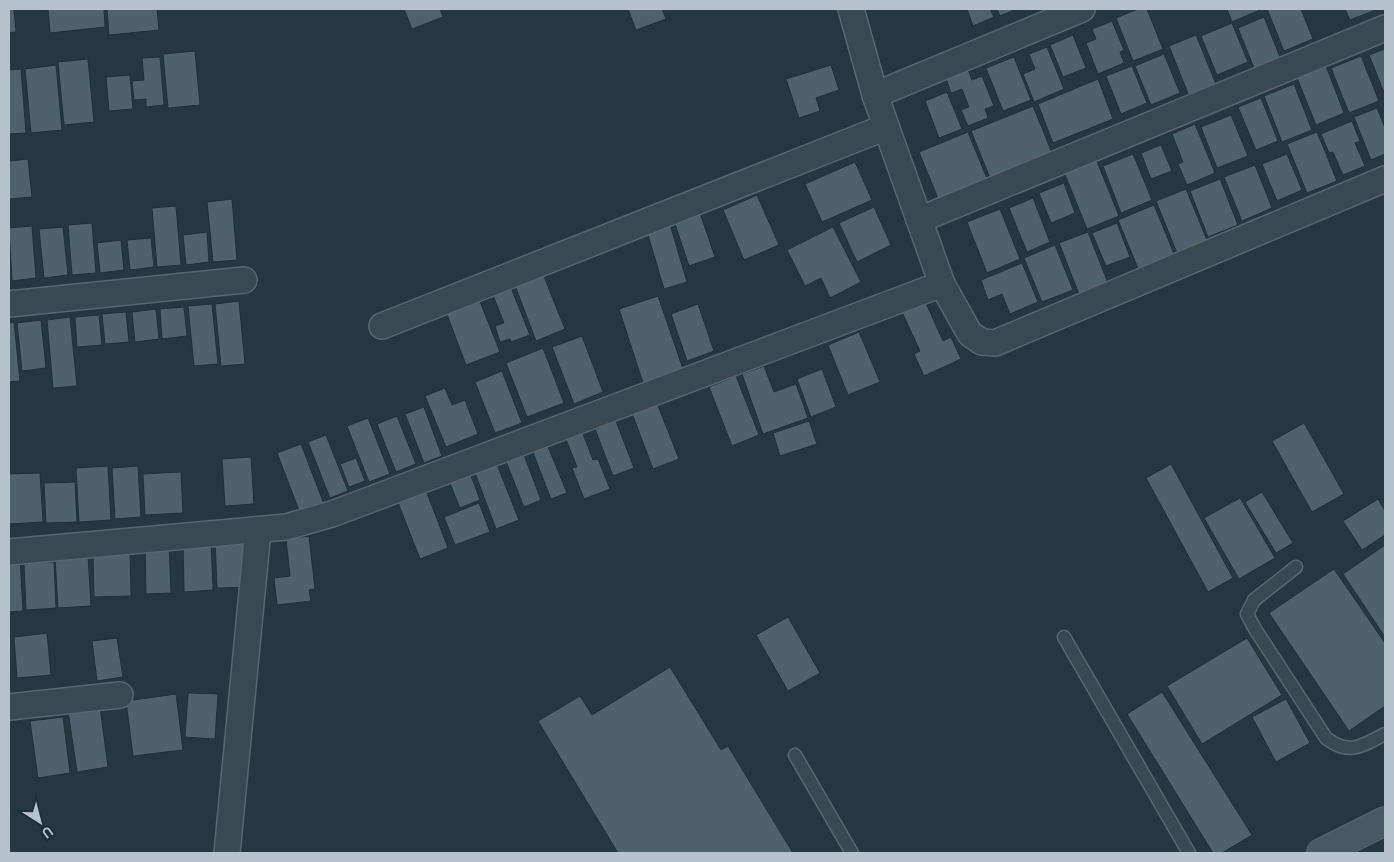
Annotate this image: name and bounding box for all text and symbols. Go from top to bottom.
north arrow [15,797,65,847]
text: U [39,822,57,843]

